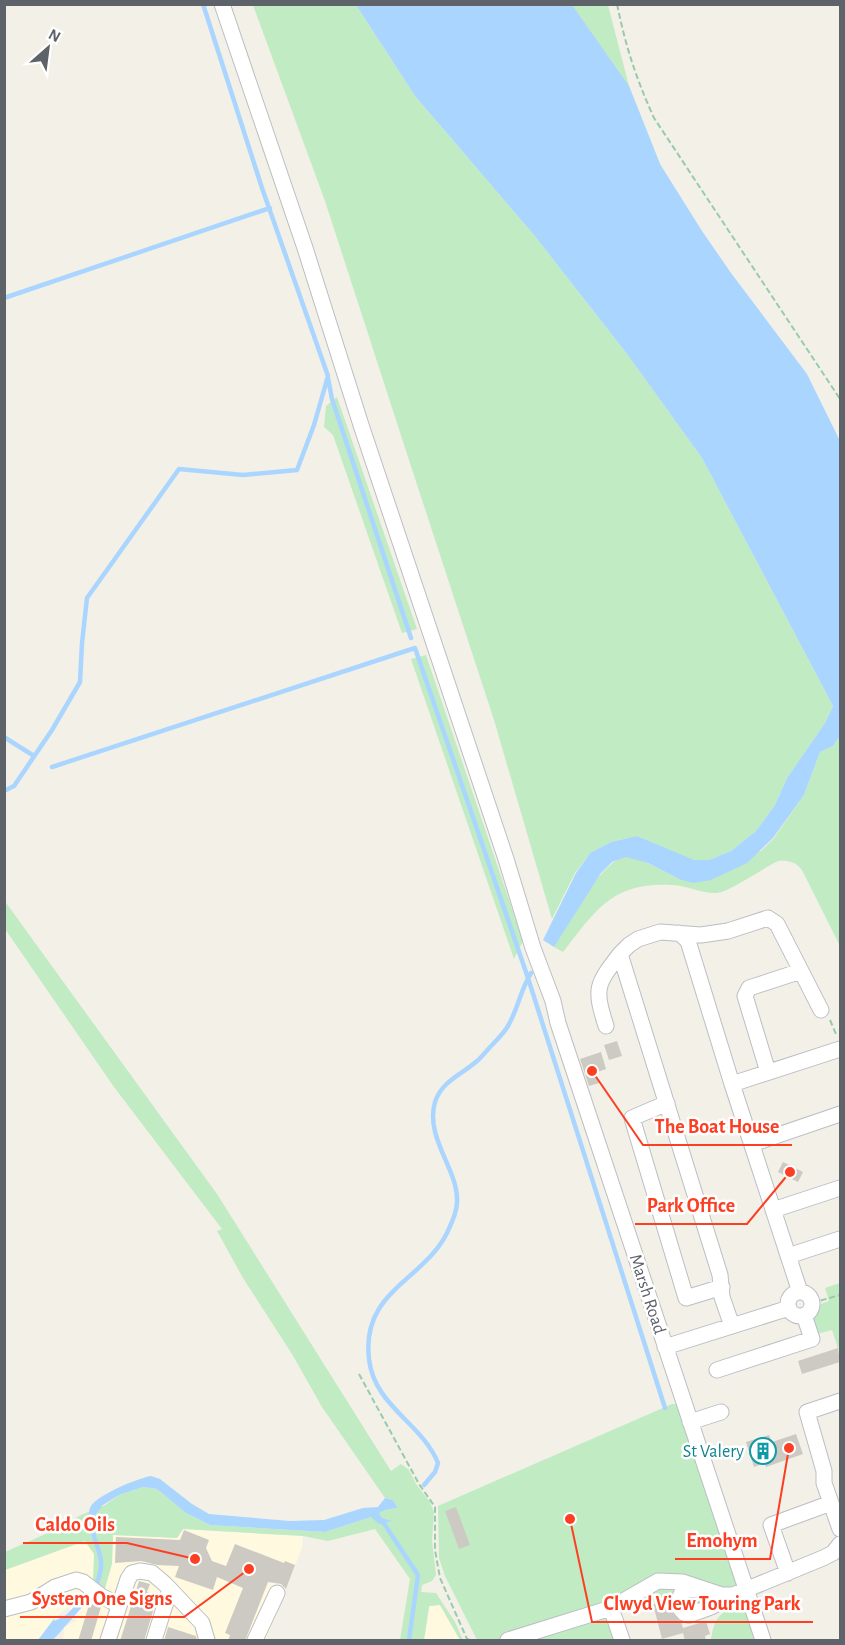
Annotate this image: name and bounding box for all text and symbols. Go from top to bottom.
north arrow [18,18,78,78]
text: N [46,26,63,45]
callout: The Boat House [643,1107,792,1145]
text: The Boat House [655,1117,779,1137]
callout: Park Office [635,1186,747,1224]
text: Park Office [647,1196,735,1216]
street label: Marsh Road [626,1252,668,1336]
building icon: St Valery [748,1436,778,1466]
place label: St Valery [683,1443,744,1461]
callout: Caldo Oils [23,1505,127,1543]
text: Caldo Oils [35,1515,115,1535]
callout: Emohym [675,1521,770,1559]
text: Emohym [686,1531,758,1551]
callout: System One Signs [20,1579,184,1617]
callout: Clwyd View Touring Park [592,1584,813,1622]
text: System One Signs [32,1589,173,1609]
text: Clwyd View Touring Park [604,1594,801,1614]

